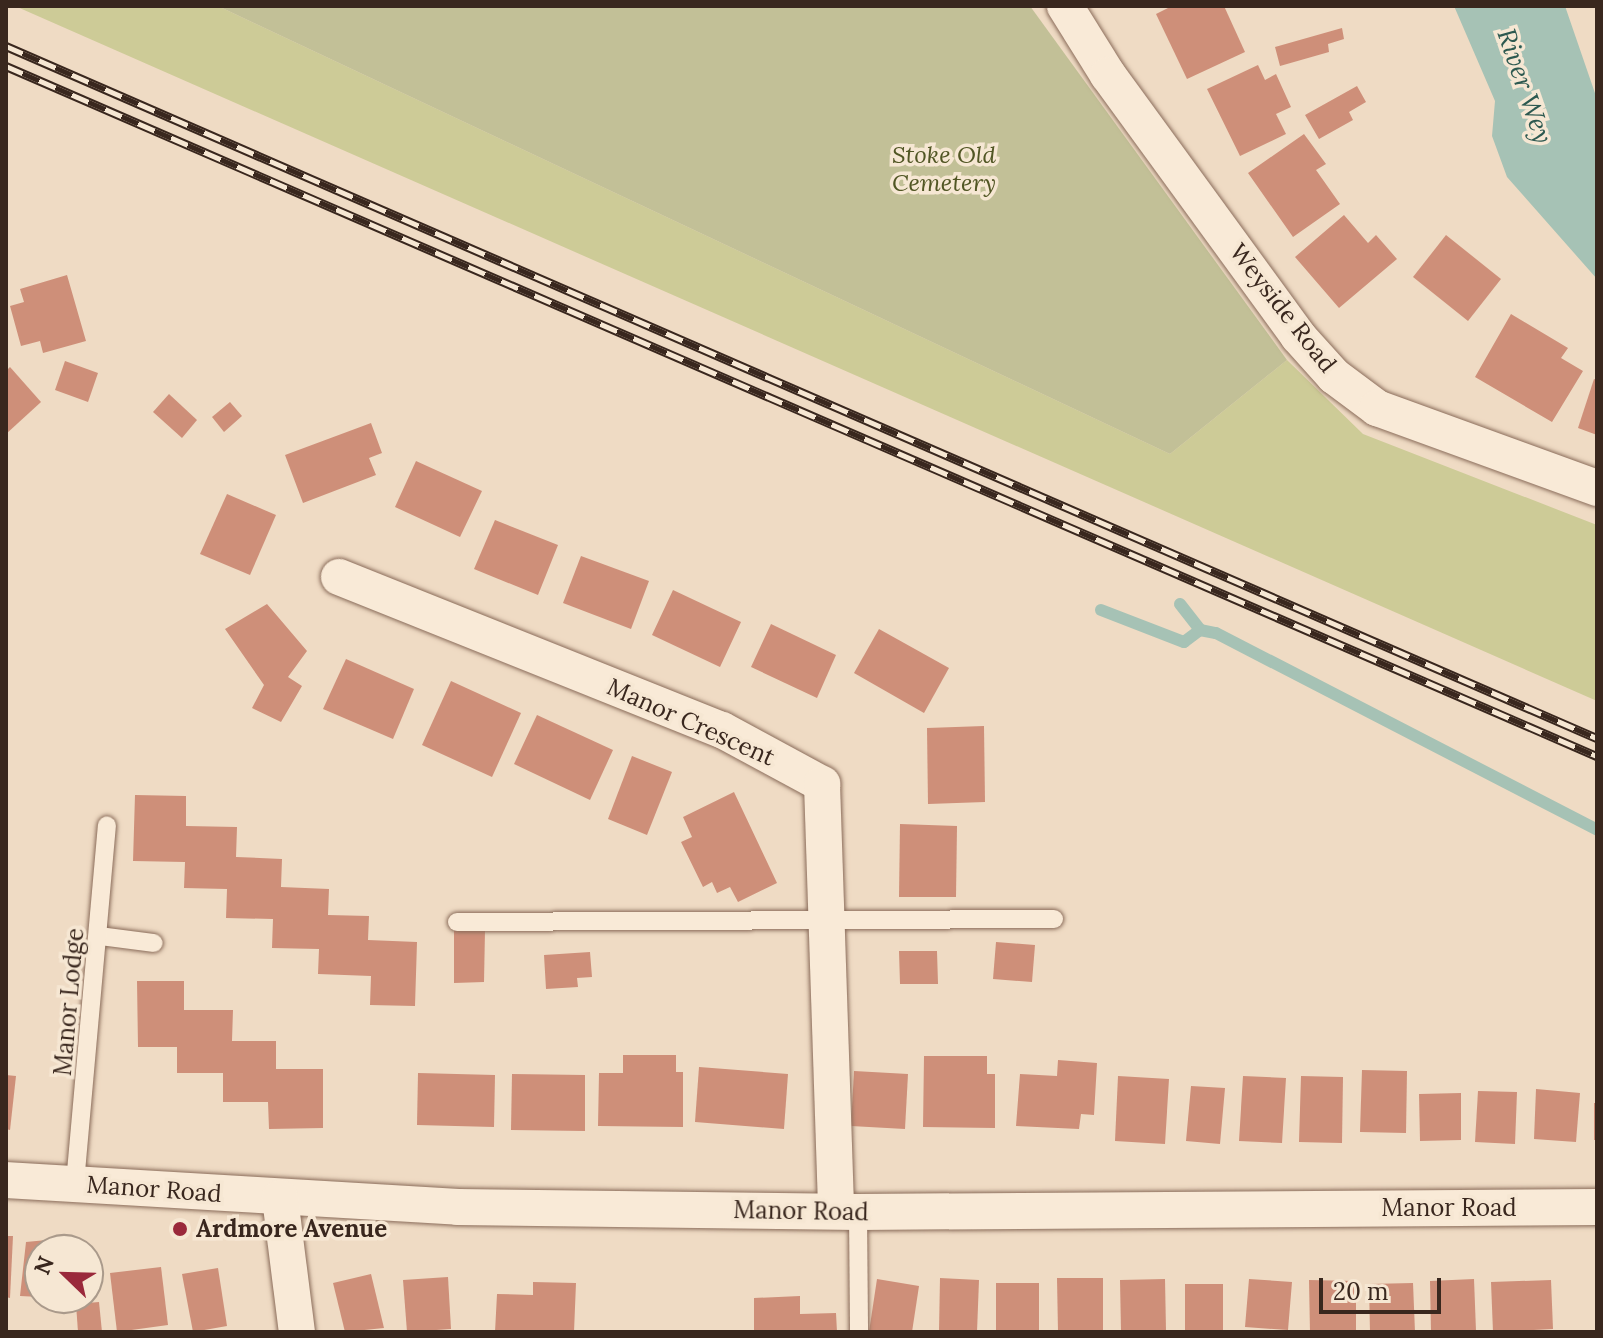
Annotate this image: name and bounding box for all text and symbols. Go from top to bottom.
water label: River Wey [1491,24,1559,148]
park label: Stoke Old Cemetery [892,141,996,197]
street label: Weyside Road [1224,238,1342,378]
street label: Manor Crescent [603,672,779,772]
street label: Manor Lodge [48,927,90,1077]
street label: Manor Road [85,1170,223,1208]
street label: Manor Road [1381,1194,1517,1222]
street label: Manor Road [733,1195,869,1227]
place label: Ardmore Avenue [196,1215,387,1243]
marker: Ardmore Avenue [171,1220,189,1238]
north arrow [24,1234,104,1314]
text: N [28,1252,60,1279]
scale bar [1323,1262,1445,1312]
text: 20 m [1333,1276,1389,1307]

